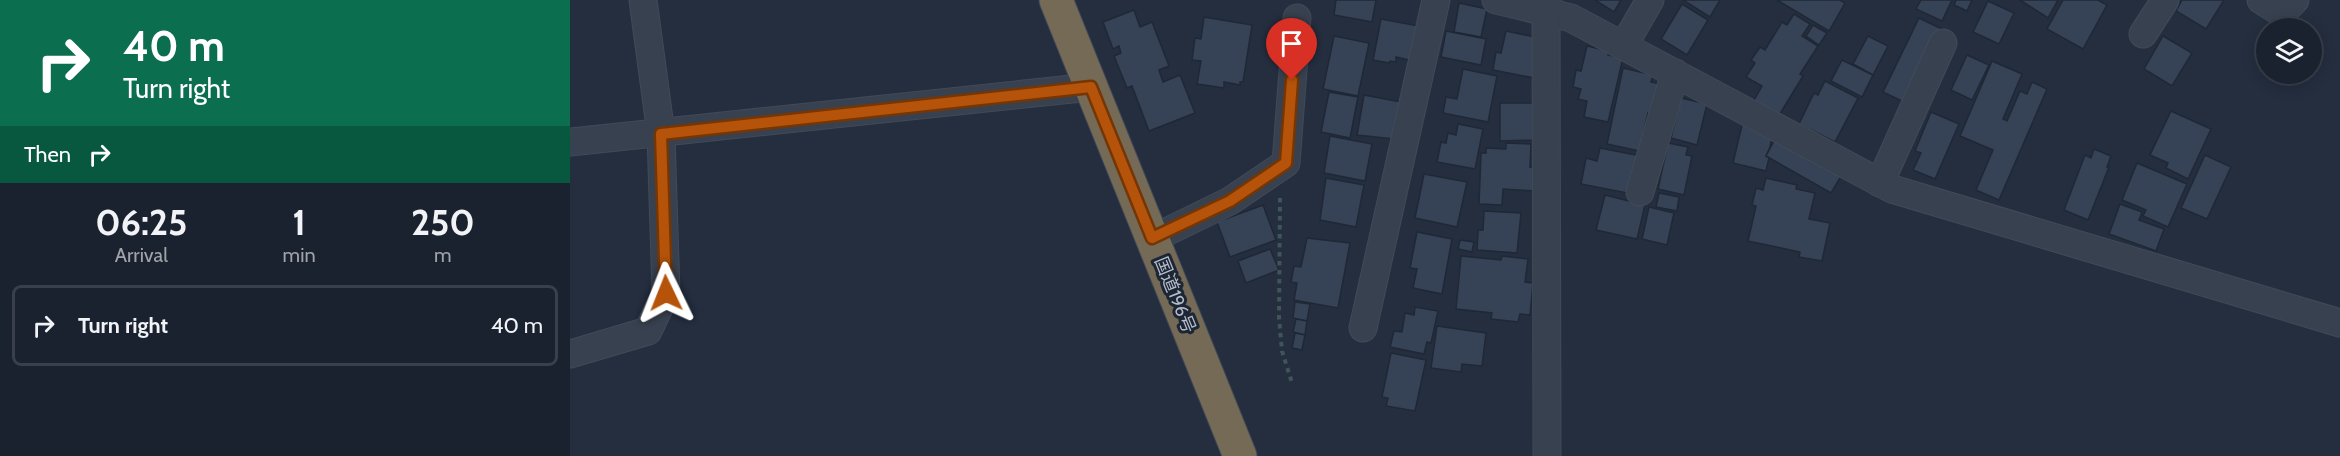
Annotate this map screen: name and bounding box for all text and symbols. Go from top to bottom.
pin [1266,18,1317,80]
map controls [2256,18,2322,84]
button: layers [2256,18,2322,84]
text: 40 m [123,20,225,72]
icon: right [24,24,102,102]
icon: arrive [1275,27,1308,60]
text: Turn right [123,72,230,105]
icon: right [83,138,116,171]
text: Then [24,141,71,168]
text: 06:25 [95,200,187,244]
text: 1 [292,200,306,244]
text: 250 [411,200,475,244]
text: Arrival [115,243,168,267]
text: min [283,243,316,267]
text: m [434,243,452,267]
street label: 国道196号 [1150,254,1200,336]
position arrow [634,261,698,325]
icon: right [27,309,60,342]
text: Turn right [78,312,168,339]
text: 40 m [491,312,543,339]

